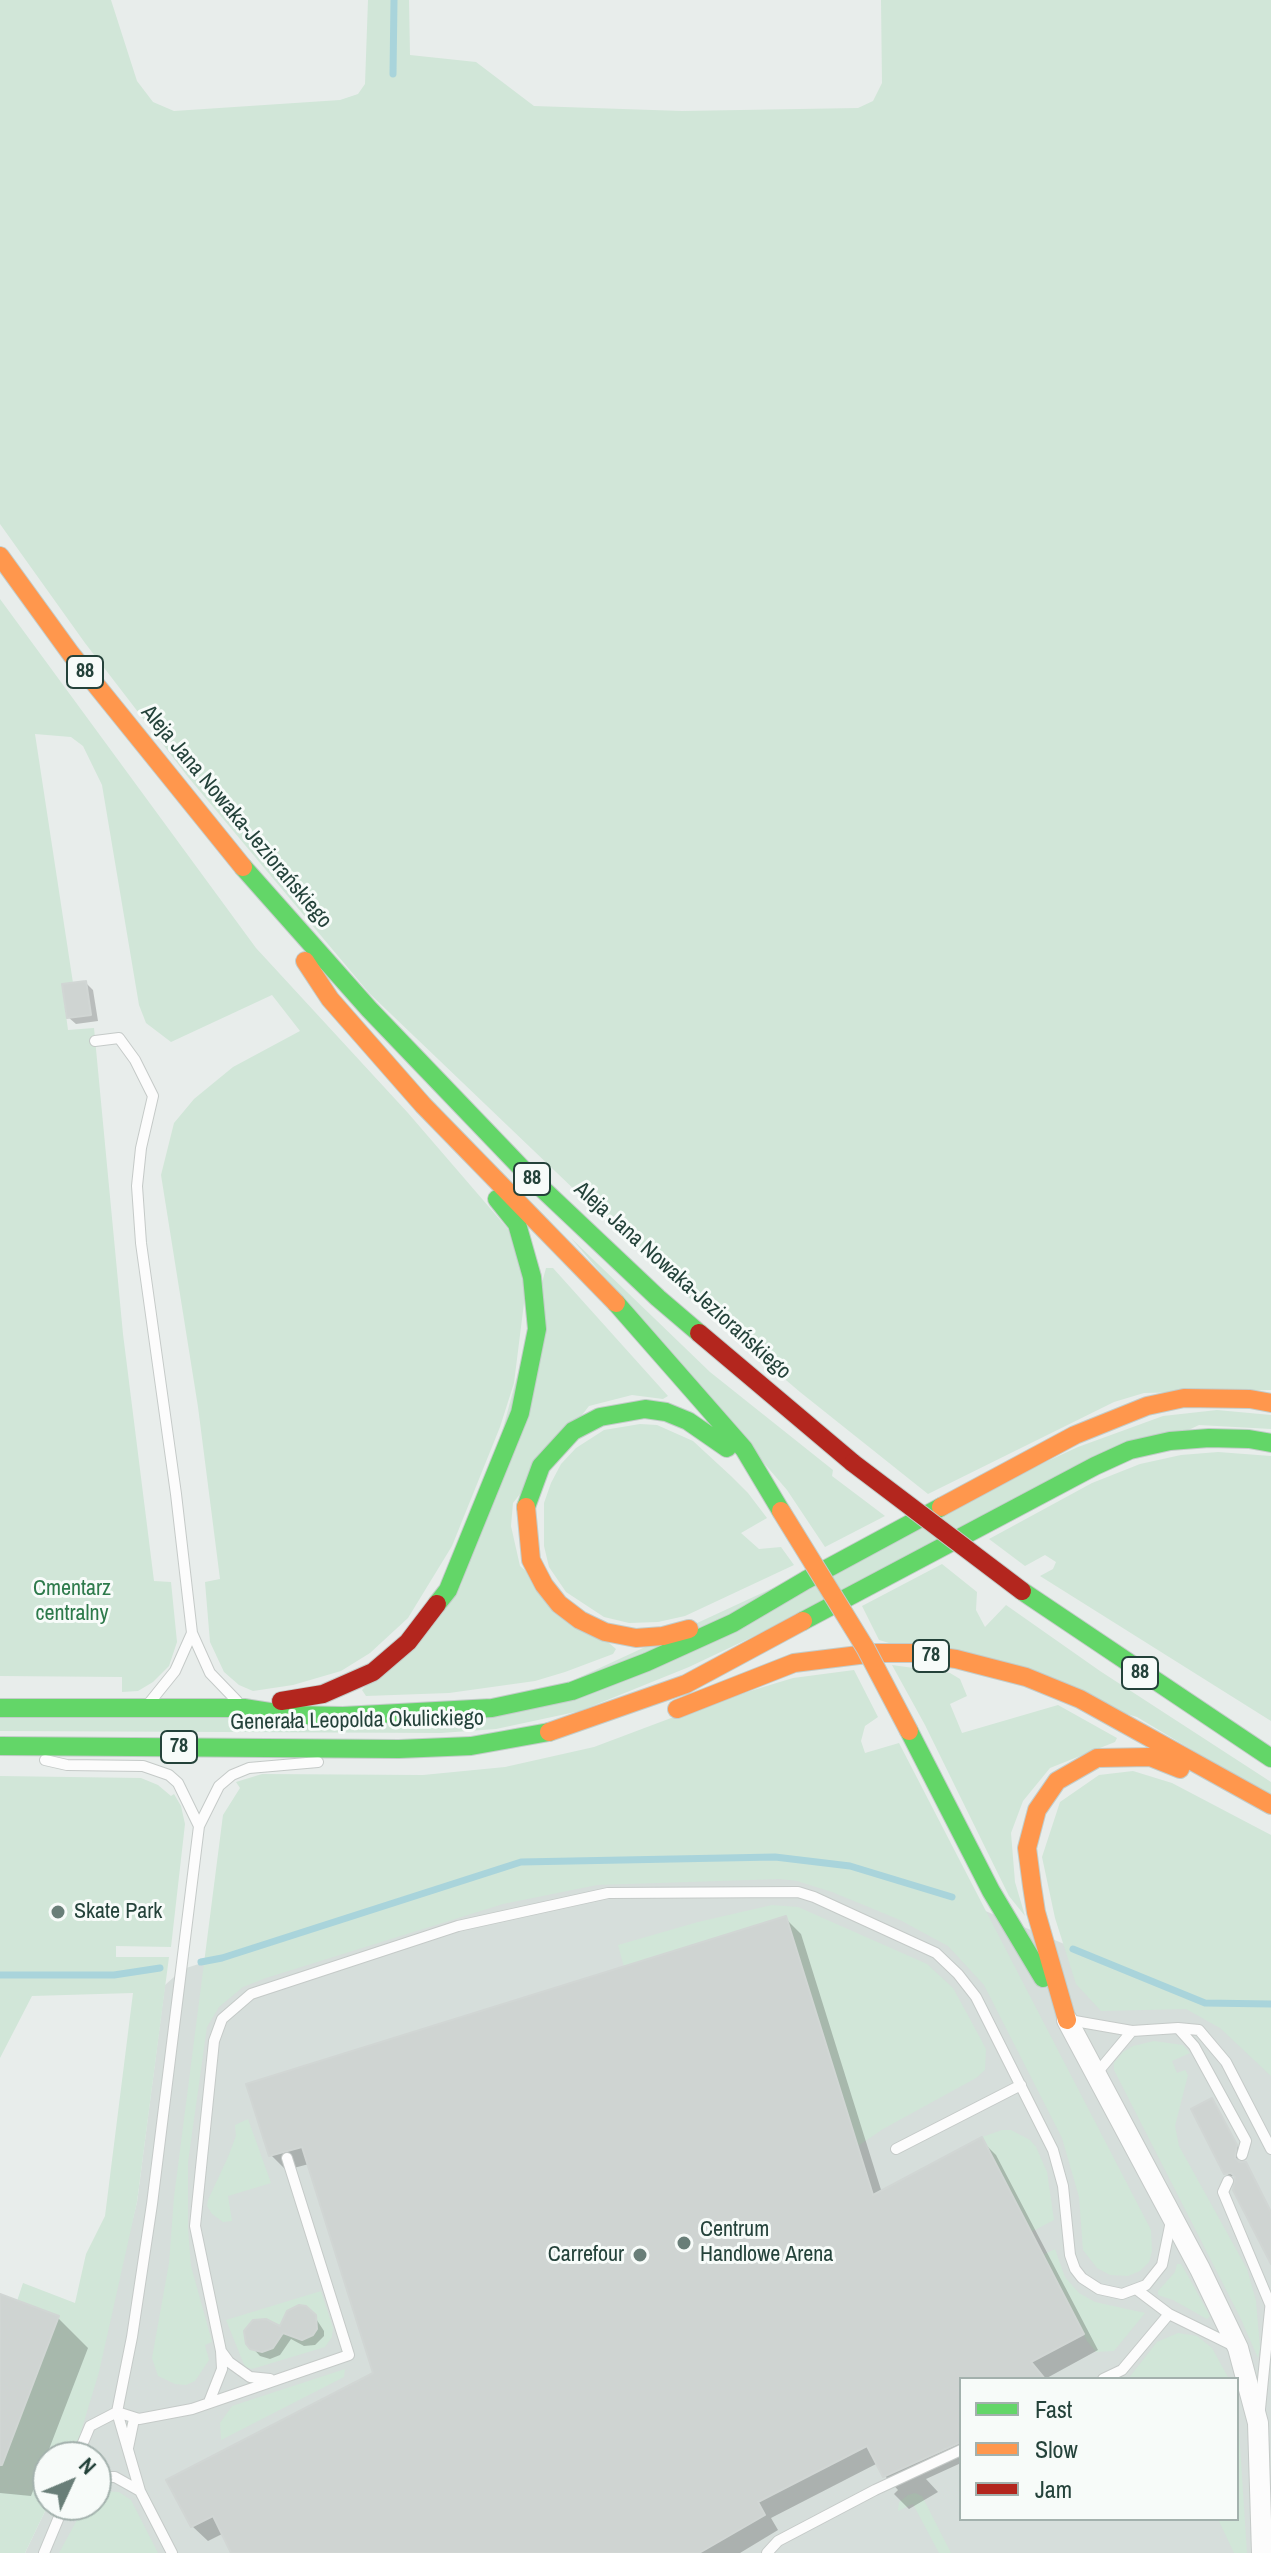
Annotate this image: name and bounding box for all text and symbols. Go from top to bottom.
road number: 88 [67,656,103,688]
street label: Aleja Jana Nowaka-Jeziorańskiego [135,700,337,934]
road number: 88 [514,1163,550,1195]
street label: Aleja Jana Nowaka-Jeziorańskiego [568,1177,796,1385]
park label: Cmentarz centralny [33,1576,111,1628]
road number: 78 [913,1640,949,1672]
road number: 88 [1122,1657,1158,1689]
street label: Generała Leopolda Okulickiego [230,1706,484,1736]
road number: 78 [161,1731,197,1763]
place label: Skate Park [74,1899,162,1925]
marker: Skate Park [49,1903,67,1921]
place label: Centrum Handlowe Arena [700,2217,833,2268]
marker: Centrum Handlowe Arena [675,2234,693,2252]
place label: Carrefour [548,2242,624,2268]
marker: Carrefour [631,2246,649,2264]
legend [959,2377,1239,2521]
text: Fast [1035,2393,1072,2425]
text: Slow [1035,2433,1078,2465]
north arrow [32,2441,112,2521]
text: N [73,2451,103,2481]
text: Jam [1035,2473,1072,2505]

